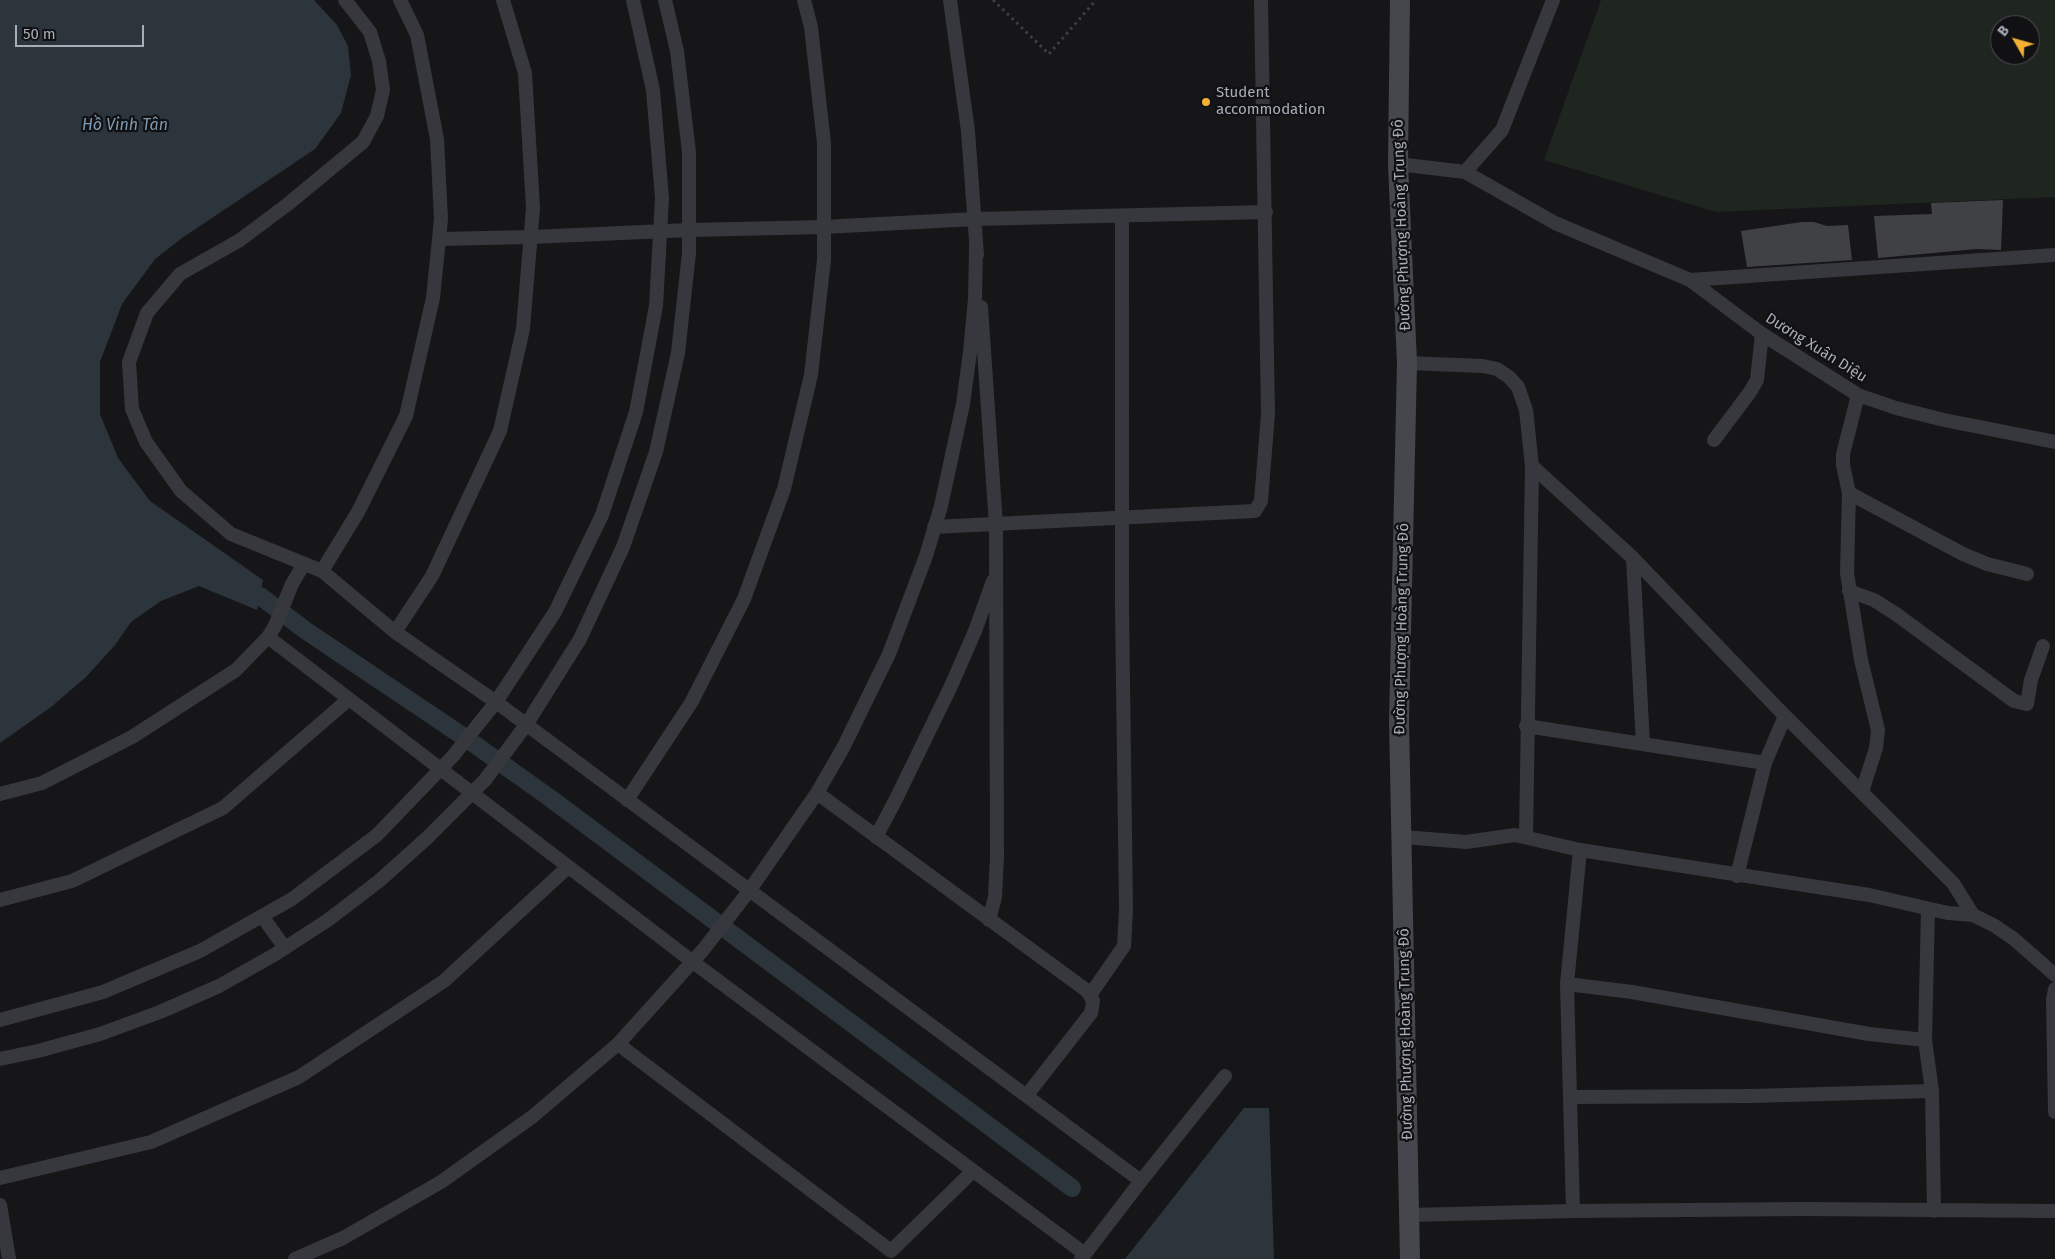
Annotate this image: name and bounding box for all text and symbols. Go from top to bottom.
scale bar [18,15,146,47]
north arrow [1990,15,2040,65]
text: B [1994,22,2013,40]
text: 50 m [23,25,56,43]
place label: Student accommodation [1216,84,1325,119]
marker: Student accommodation [1200,96,1212,108]
water label: Hồ Vinh Tân [82,116,168,136]
street label: Đường Phượng Hoàng Trung Đô [1389,119,1415,331]
street label: Dương Xuân Diệu [1762,310,1870,386]
street label: Đường Phượng Hoàng Trung Đô [1391,523,1413,735]
street label: Đường Phượng Hoàng Trung Đô [1395,928,1417,1140]

